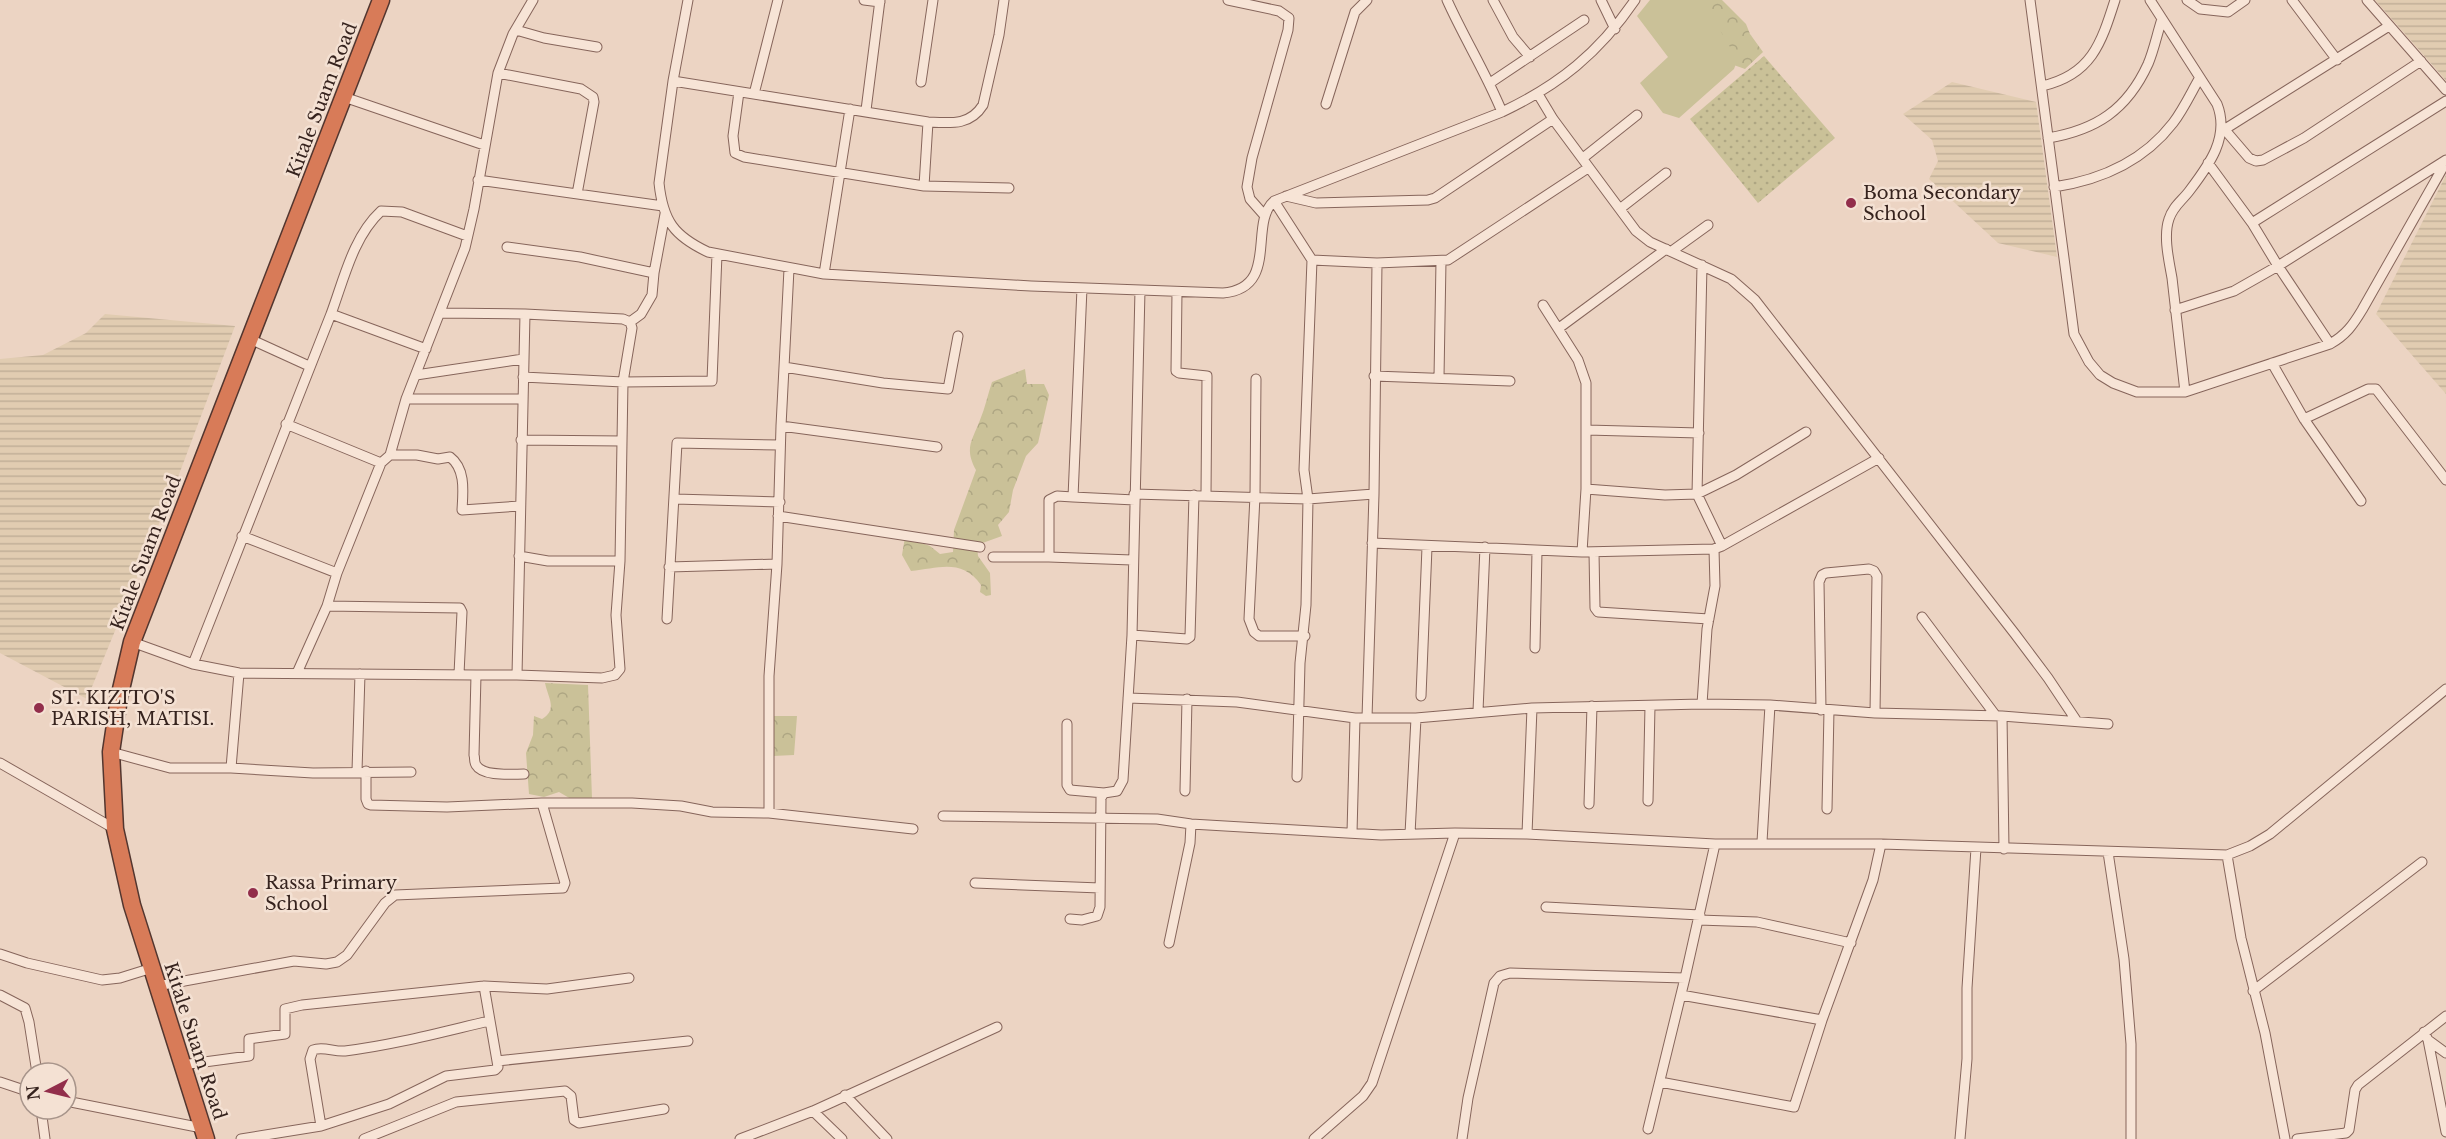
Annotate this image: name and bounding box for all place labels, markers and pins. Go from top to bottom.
place label: Boma Secondary School [1863,182,2021,225]
marker: Boma Secondary School [1844,196,1858,210]
place label: ST. KIZITO'S PARISH, MATISI. [51,687,214,730]
marker: ST. KIZITO'S PARISH, MATISI. [32,701,46,715]
place label: Rassa Primary School [265,872,397,915]
marker: Rassa Primary School [246,886,260,900]

